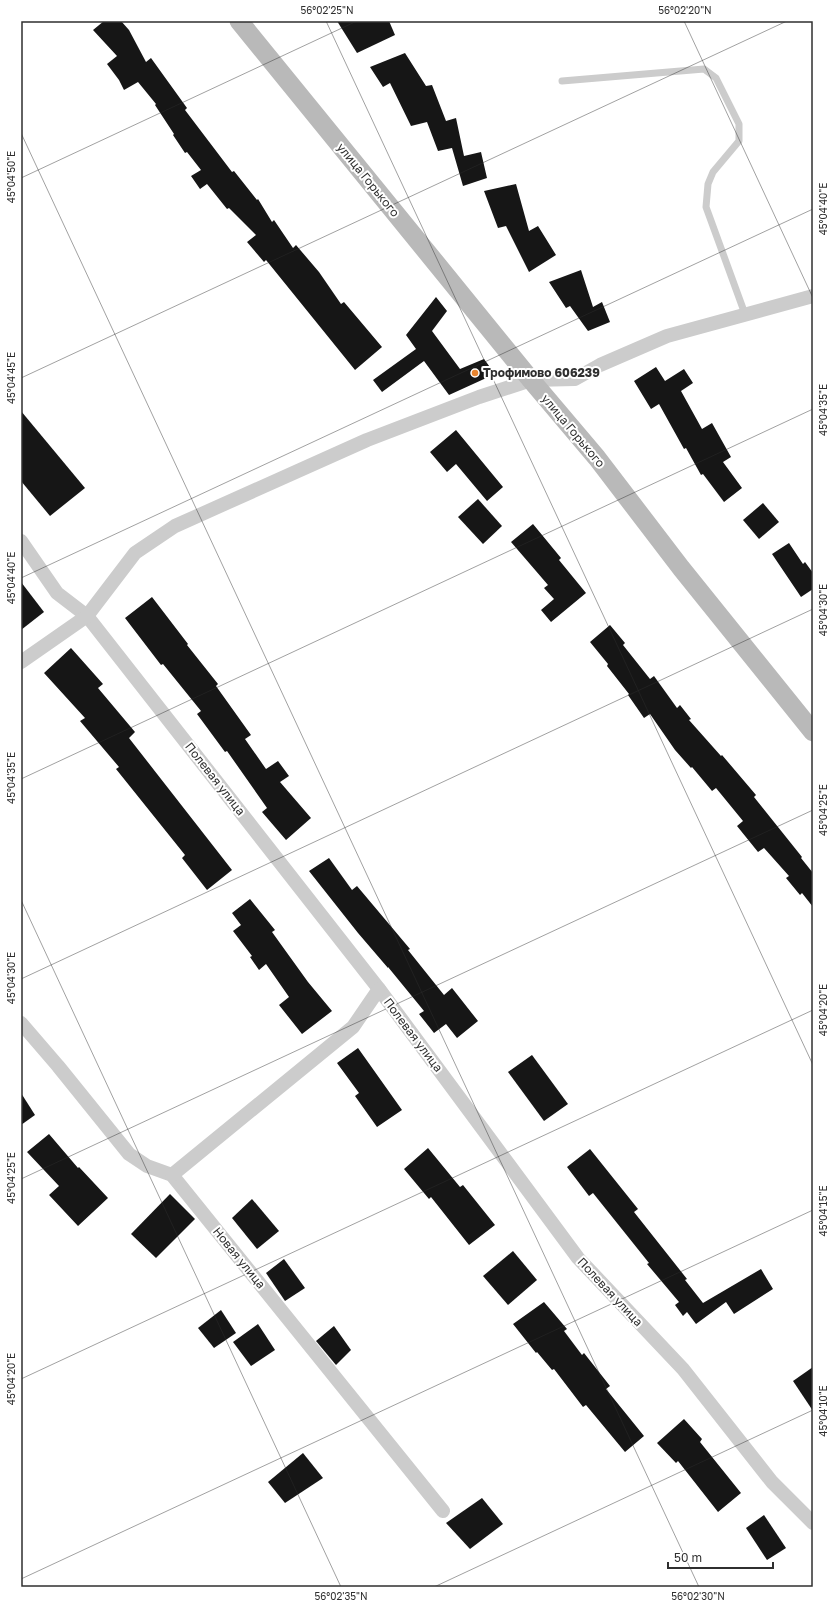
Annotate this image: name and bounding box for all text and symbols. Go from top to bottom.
text: 56°02'25"N [300,4,354,16]
text: 56°02'20"N [658,4,712,16]
street label: улица Горького [334,140,403,220]
text: 45°04'50"E [5,151,17,203]
text: 45°04'40"E [817,183,829,235]
text: 45°04'45"E [5,352,17,404]
place label: Трофимово 606239 [483,365,600,380]
marker: Трофимово 606239 [470,368,480,378]
text: 45°04'35"E [817,384,829,436]
street label: улица Горького [538,391,608,470]
text: 45°04'40"E [5,552,17,604]
text: 45°04'30"E [817,584,829,636]
street label: Полевая улица [182,739,249,818]
text: 45°04'35"E [5,752,17,804]
text: 45°04'25"E [817,784,829,836]
text: 45°04'30"E [5,952,17,1004]
text: 45°04'20"E [817,984,829,1036]
street label: Полевая улица [381,995,446,1075]
text: 45°04'25"E [5,1152,17,1204]
text: 45°04'15"E [817,1186,829,1236]
street label: Новая улица [210,1224,269,1292]
street label: Полевая улица [575,1254,646,1329]
text: 45°04'20"E [5,1353,17,1405]
text: 45°04'10"E [817,1385,829,1437]
scale bar [668,1544,773,1570]
text: 50 m [674,1550,702,1565]
text: 56°02'35"N [314,1590,368,1602]
text: 56°02'30"N [671,1590,725,1602]

